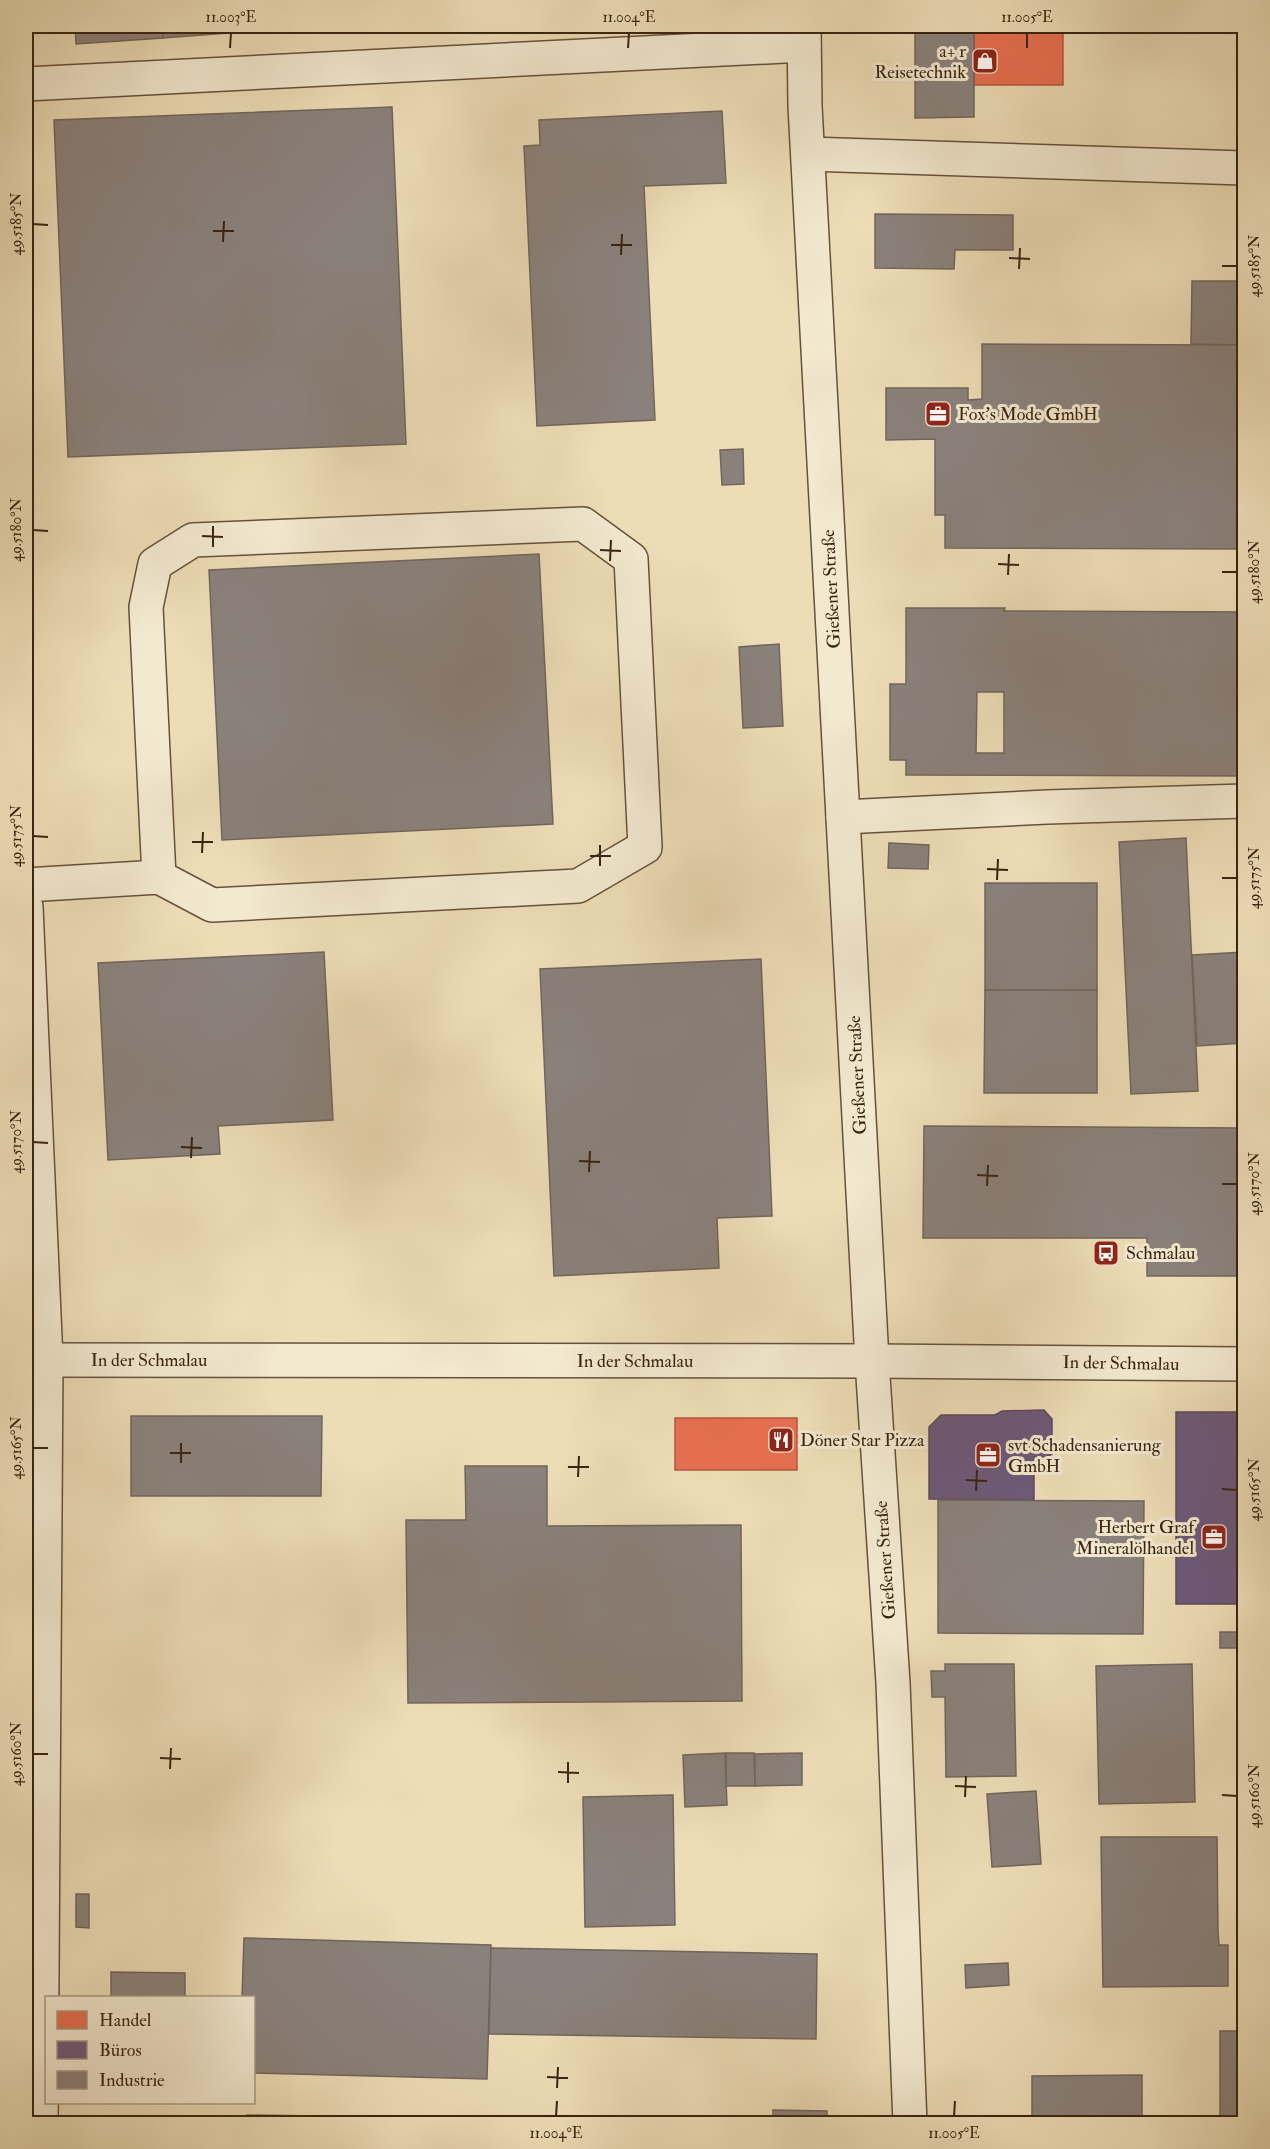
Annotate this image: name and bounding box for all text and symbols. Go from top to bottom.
text: 11.003°E [206,8,257,27]
text: 11.004°E [602,8,656,27]
text: 11.005°E [1001,8,1053,27]
place label: a+ r Reisetechnik [874,40,966,84]
shop icon: a+ r Reisetechnik [970,46,1000,76]
text: 49.5185°N [7,192,26,255]
text: 49.5185°N [1245,234,1264,297]
office icon: Fox's Mode GmbH [923,399,953,429]
place label: Fox's Mode GmbH [958,403,1098,426]
text: 49.5180°N [7,498,26,562]
street label: Gießener Straße [817,528,846,649]
text: 49.5180°N [1245,540,1264,604]
text: 49.5175°N [7,804,26,867]
text: 49.5175°N [1245,846,1264,909]
street label: Gießener Straße [843,1014,872,1135]
text: 49.5170°N [7,1110,26,1174]
text: 49.5170°N [1245,1152,1264,1216]
bus stop icon: Schmalau [1091,1238,1121,1268]
place label: Schmalau [1126,1242,1195,1265]
street label: In der Schmalau [91,1349,207,1372]
street label: In der Schmalau [577,1350,693,1373]
street label: In der Schmalau [1062,1351,1179,1376]
text: 49.5165°N [7,1416,26,1480]
restaurant icon: Döner Star Pizza [766,1425,796,1455]
place label: Döner Star Pizza [800,1429,925,1452]
place label: svt Schadensanierung GmbH [1008,1434,1162,1478]
office icon: svt Schadensanierung GmbH [973,1440,1003,1470]
text: 49.5165°N [1245,1458,1264,1522]
street label: Gießener Straße [870,1499,901,1620]
place label: Herbert Graf Mineralölhandel [1076,1516,1197,1560]
office icon: Herbert Graf Mineralölhandel [1199,1522,1229,1552]
text: 49.5160°N [7,1721,26,1786]
text: 49.5160°N [1245,1763,1264,1828]
legend [45,1996,255,2104]
text: Handel [99,2009,152,2032]
text: Büros [99,2039,142,2062]
text: Industrie [99,2069,165,2092]
text: 11.004°E [529,2124,583,2143]
text: 11.005°E [928,2124,980,2143]

